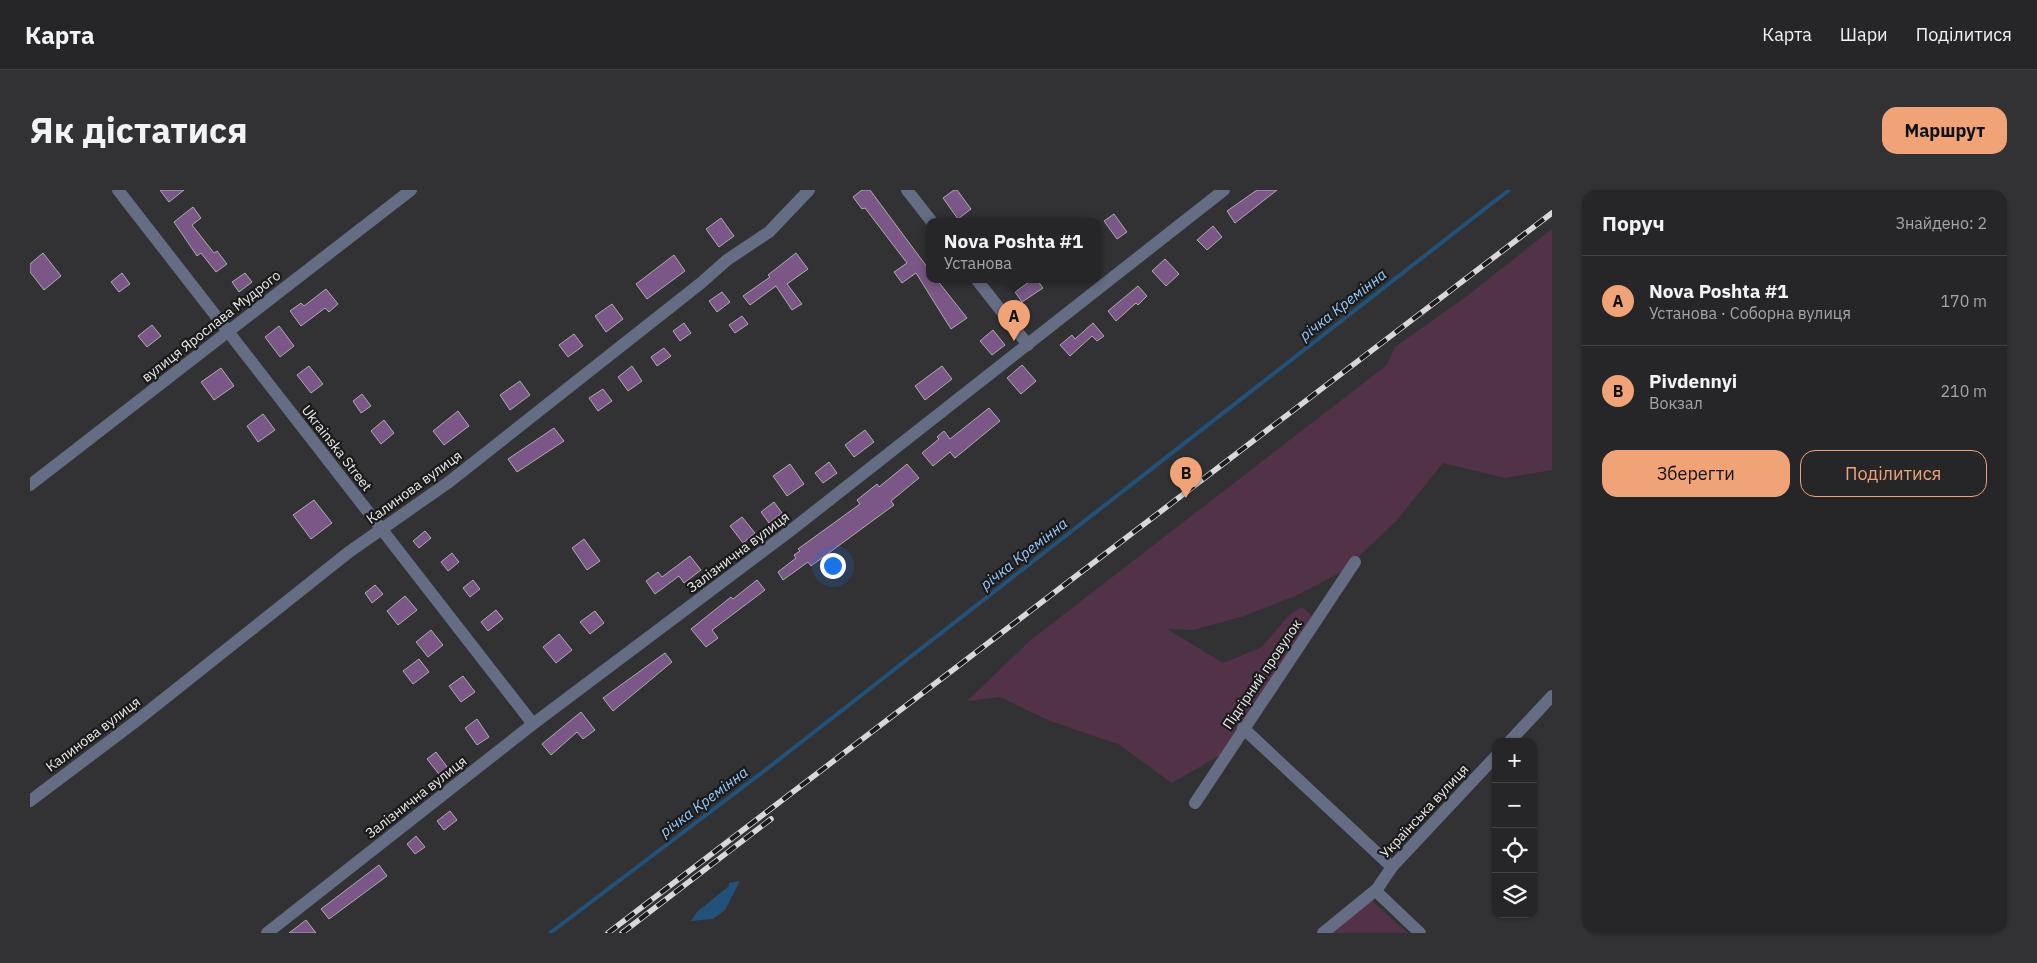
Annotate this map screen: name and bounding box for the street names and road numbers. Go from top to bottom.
street label: вулиця Ярослава Мудрого [138,266,284,386]
street label: Ukrainska Street [298,401,376,495]
street label: Калинова вулиця [363,446,465,528]
street label: Залізнична вулиця [683,508,793,596]
street label: Підгірний провулок [1218,615,1306,733]
street label: Калинова вулиця [42,692,144,776]
street label: Залізнична вулиця [362,752,470,842]
street label: Українська вулиця [1376,760,1472,862]

